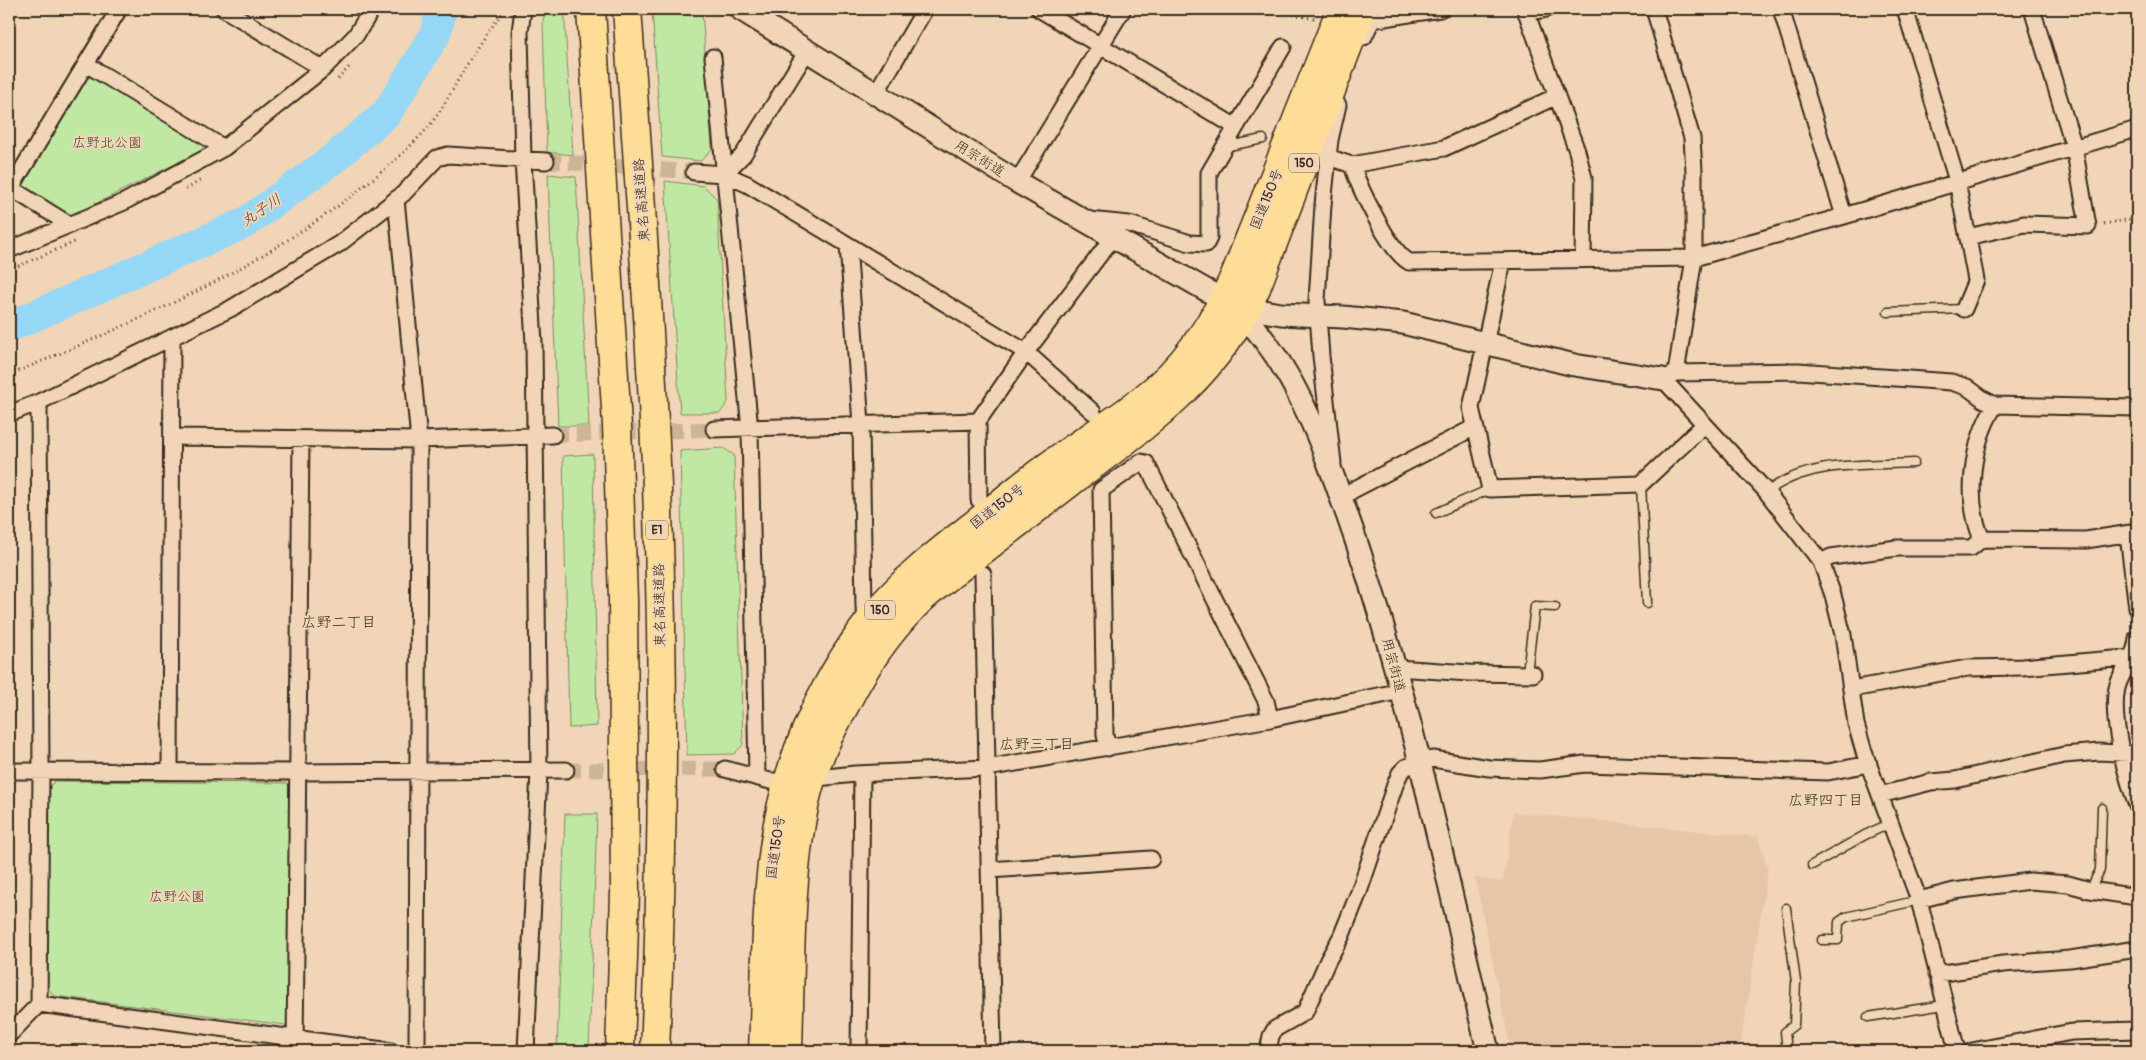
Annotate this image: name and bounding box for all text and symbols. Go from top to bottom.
park label: 広野北公園 [72,134,142,151]
street label: 用宗街道 [951,136,1008,180]
road number: 150 [1289,154,1319,172]
street label: 東名高速道路 [630,157,653,242]
street label: 国道150号 [1246,166,1286,232]
water label: 丸子川 [237,190,285,231]
street label: 国道150号 [967,480,1028,533]
road number: E1 [646,520,668,540]
street label: 東名高速道路 [650,563,669,647]
road number: 150 [865,600,895,620]
district label: 広野二丁目 [301,613,377,632]
street label: 用宗街道 [1378,636,1409,694]
district label: 広野三丁目 [999,735,1075,754]
district label: 広野四丁目 [1788,791,1864,810]
street label: 国道150号 [763,814,788,880]
park label: 広野公園 [149,888,205,905]

